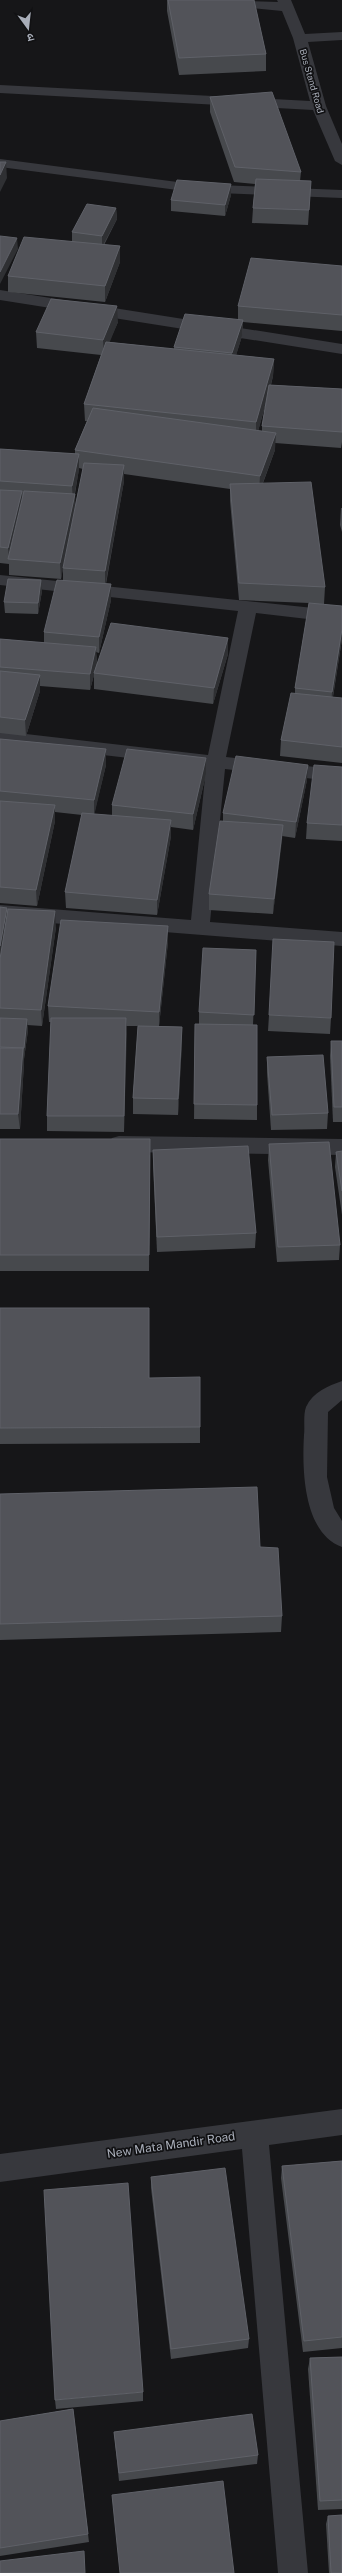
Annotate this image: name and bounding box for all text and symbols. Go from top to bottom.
north arrow [8,8,48,48]
text: उ [25,31,35,44]
street label: Bus Stand Road [298,48,326,114]
street label: New Mata Mandir Road [106,2129,236,2161]

